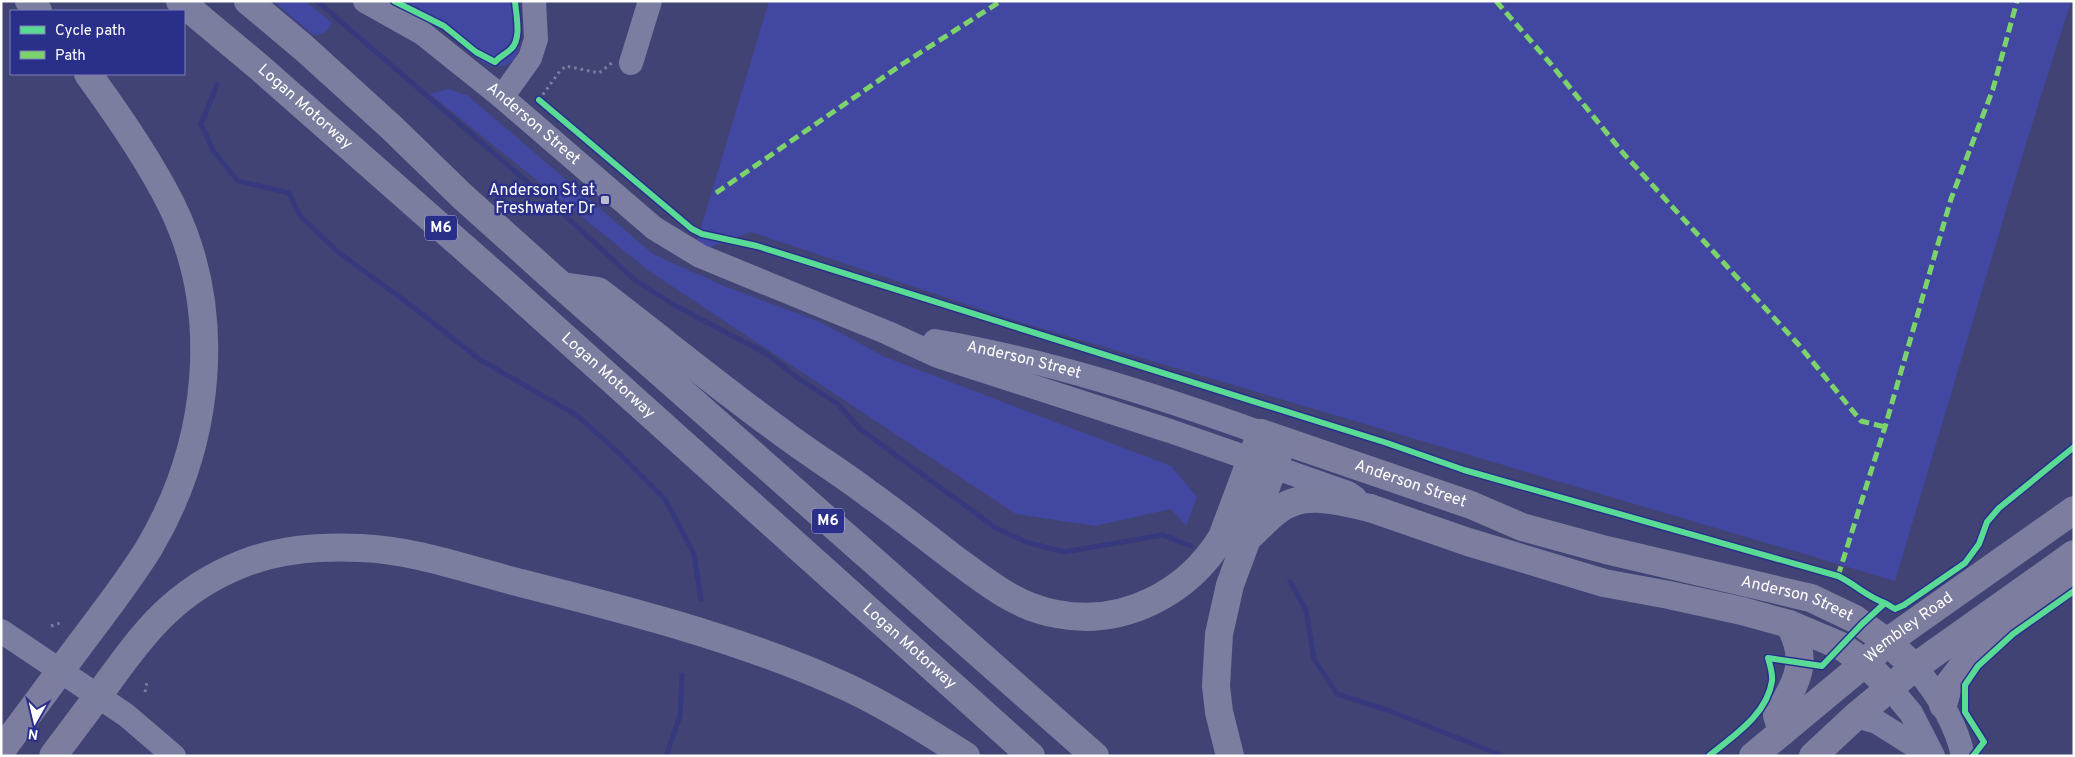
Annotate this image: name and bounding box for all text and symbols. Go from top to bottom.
legend [10,10,185,75]
text: Cycle path [55,22,126,41]
text: Path [55,47,86,66]
street label: Logan Motorway [253,60,356,154]
street label: Anderson Street [482,78,584,170]
place label: Anderson St at Freshwater Dr [489,181,595,219]
marker: Anderson St at Freshwater Dr [599,194,611,206]
road number: M6 [425,216,457,240]
street label: Logan Motorway [557,329,659,423]
street label: Anderson Street [965,337,1083,384]
street label: Anderson Street [1352,456,1469,513]
road number: M6 [812,508,844,534]
street label: Anderson Street [1739,572,1856,627]
street label: Wembley Road [1860,588,1957,668]
street label: Logan Motorway [858,599,960,694]
north arrow [10,697,60,747]
text: N [27,724,40,743]

